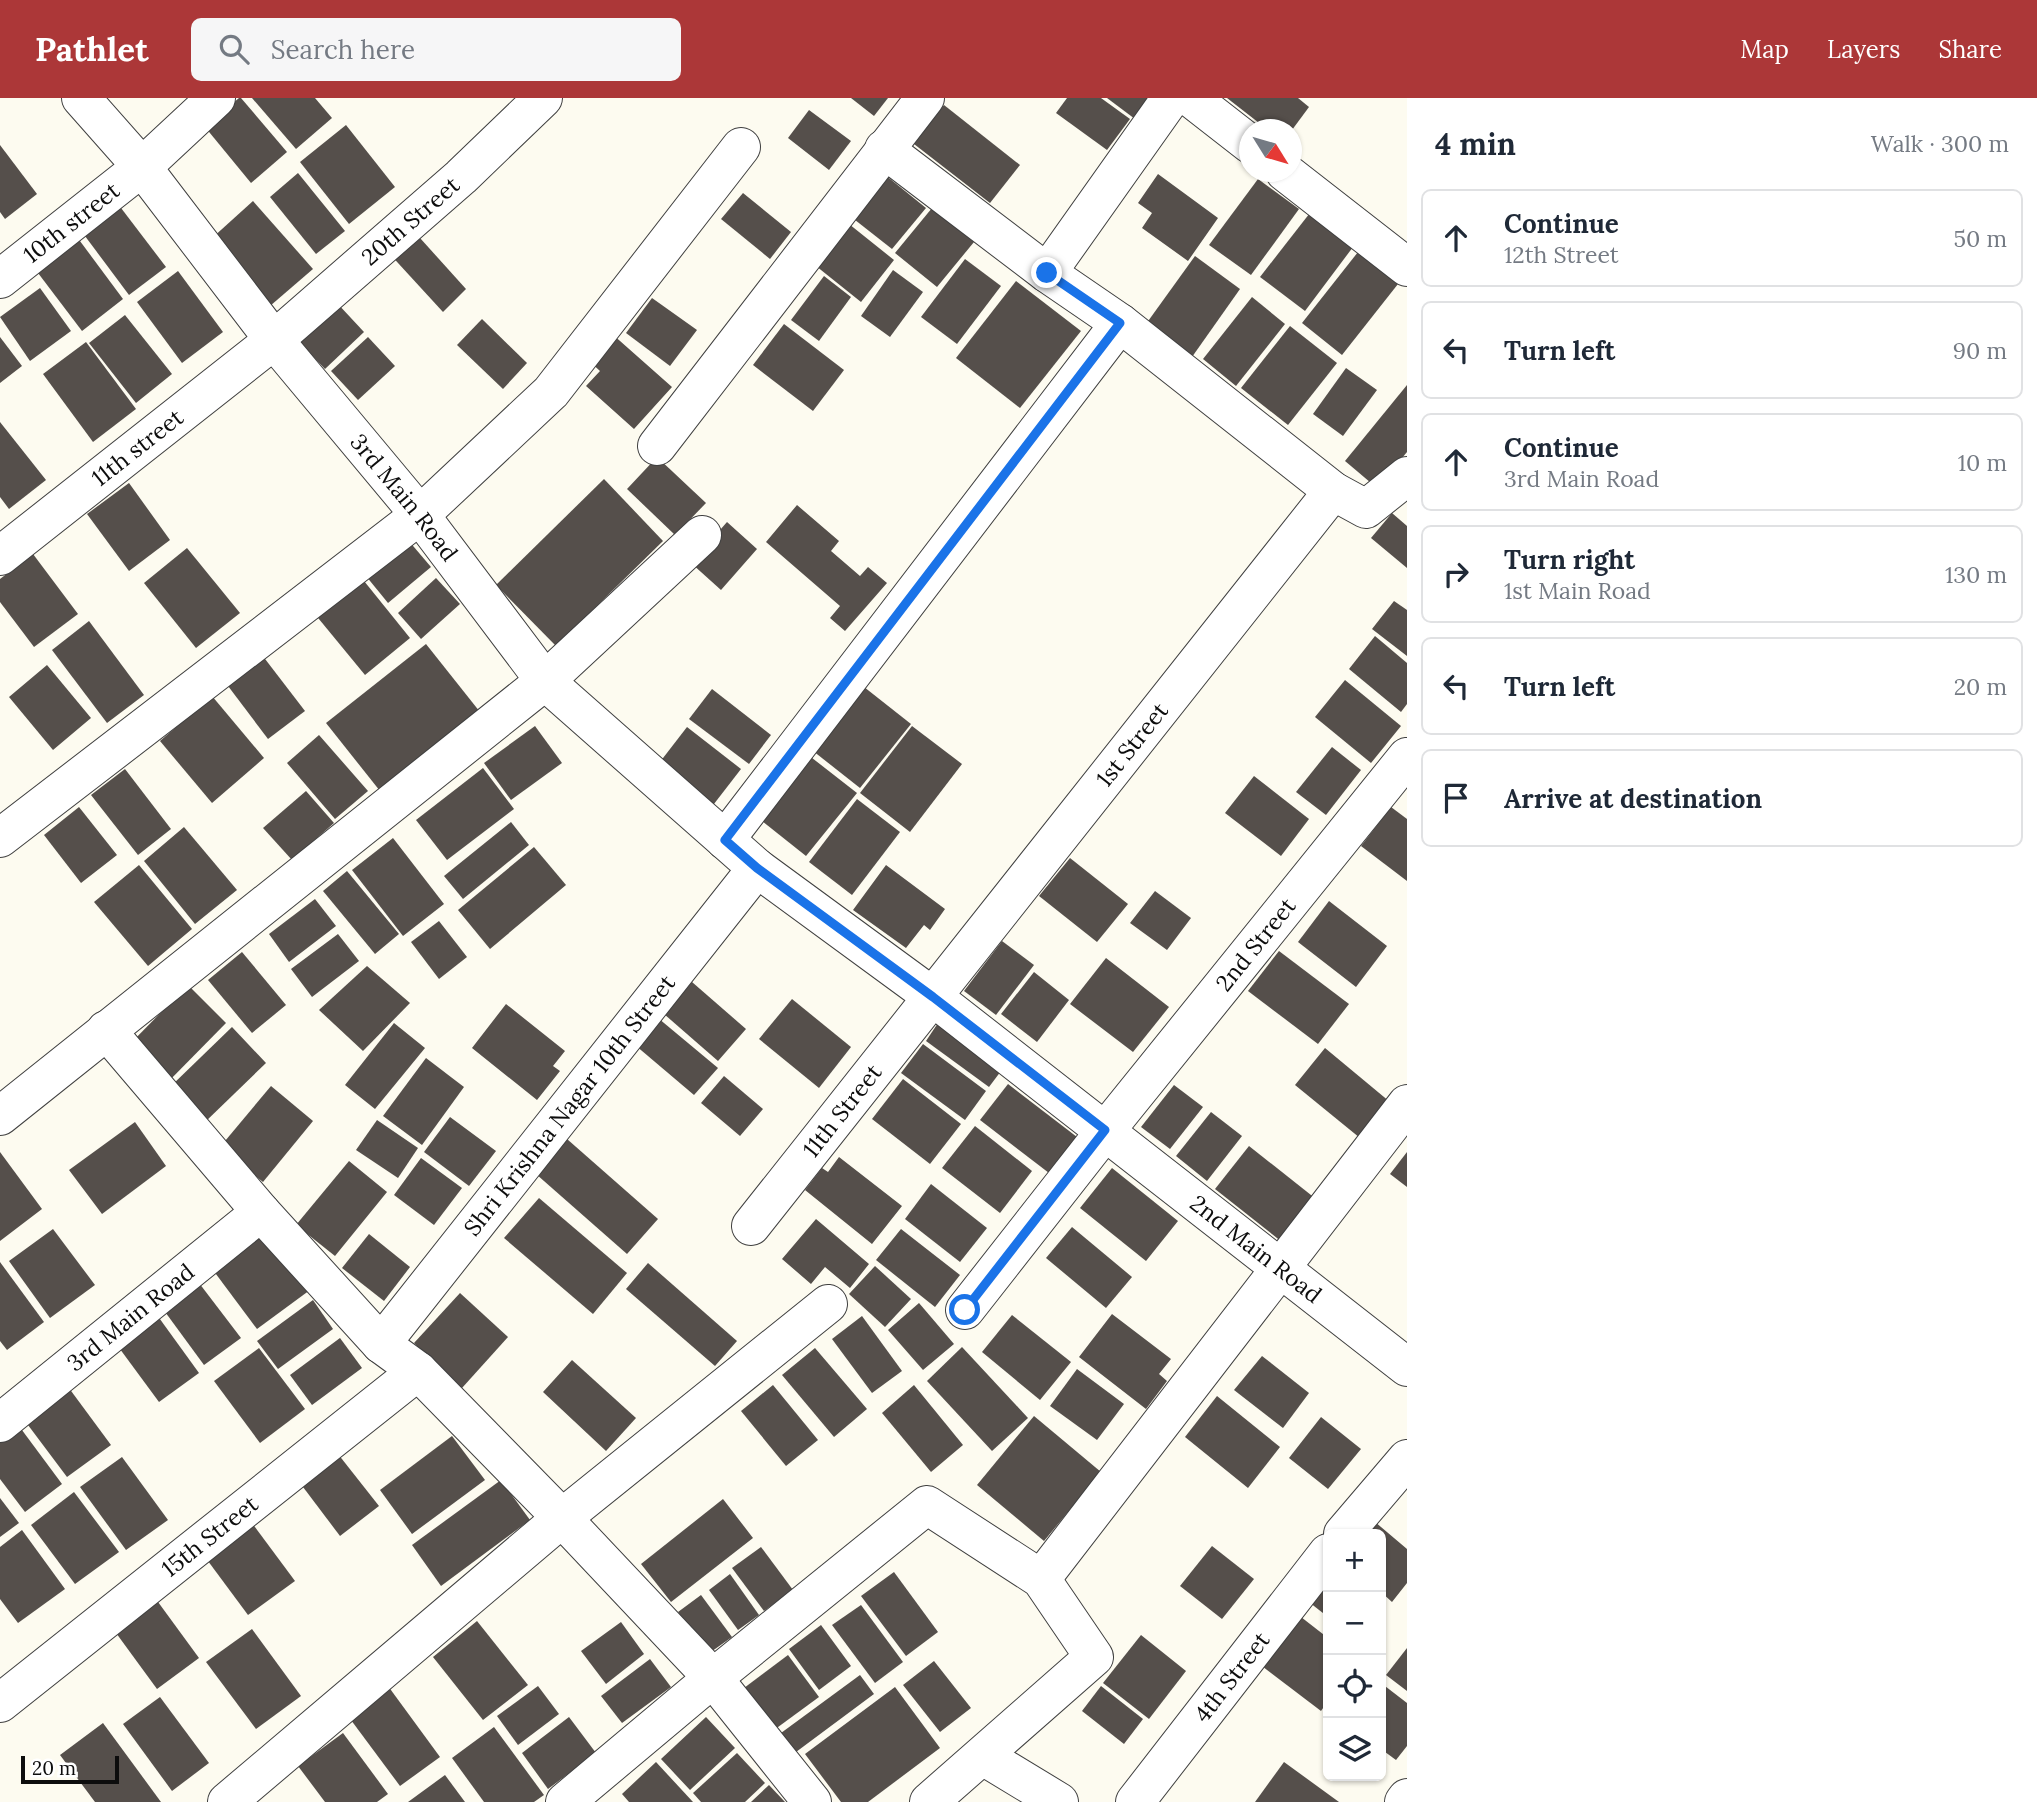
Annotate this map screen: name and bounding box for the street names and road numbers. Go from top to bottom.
street label: 20th Street [355,170,465,271]
street label: 10th street [17,175,125,269]
street label: 11th street [86,402,189,492]
street label: 3rd Main Road [344,428,465,567]
street label: 1st Street [1090,696,1174,792]
street label: 2nd Street [1209,892,1302,997]
street label: Shri Krishna Nagar 10th Street [457,969,681,1241]
street label: 11th Street [796,1058,888,1163]
street label: 2nd Main Road [1185,1188,1328,1309]
street label: 3rd Main Road [61,1257,200,1377]
street label: 15th Street [156,1489,264,1583]
street label: 4th Street [1187,1626,1276,1728]

